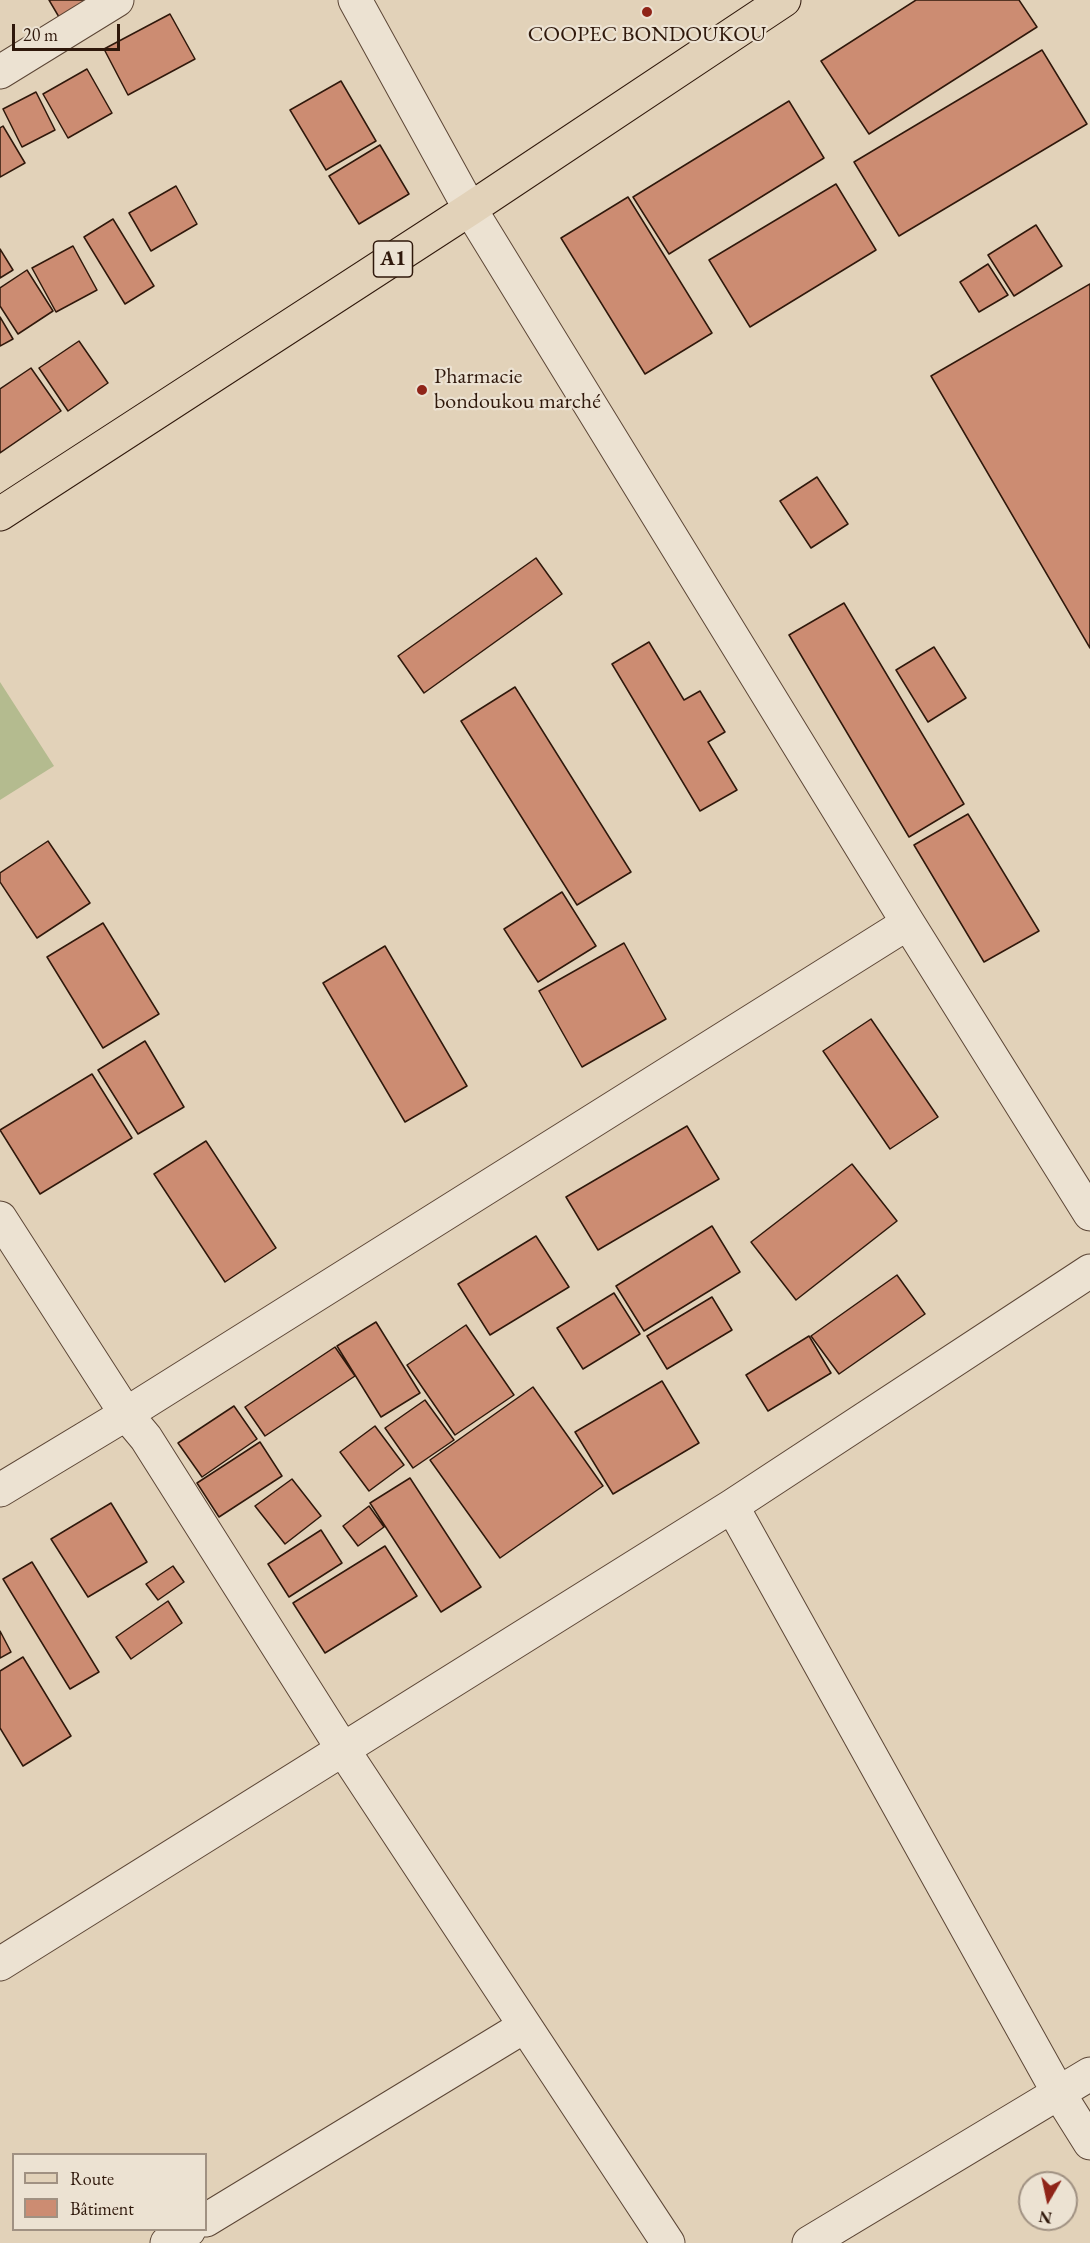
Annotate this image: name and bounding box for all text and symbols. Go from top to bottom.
marker: COOPEC BONDOUKOU [640,5,654,19]
scale bar [15,12,123,50]
place label: COOPEC BONDOUKOU [528,22,766,48]
text: 20 m [23,23,58,46]
road number: A1 [374,241,412,277]
place label: Pharmacie bondoukou marché [434,364,601,416]
marker: Pharmacie bondoukou marché [415,383,429,397]
legend [12,2153,207,2231]
text: Route [70,2167,114,2190]
north arrow [1018,2171,1078,2231]
text: Bâtiment [70,2197,134,2220]
text: N [1037,2206,1053,2229]

